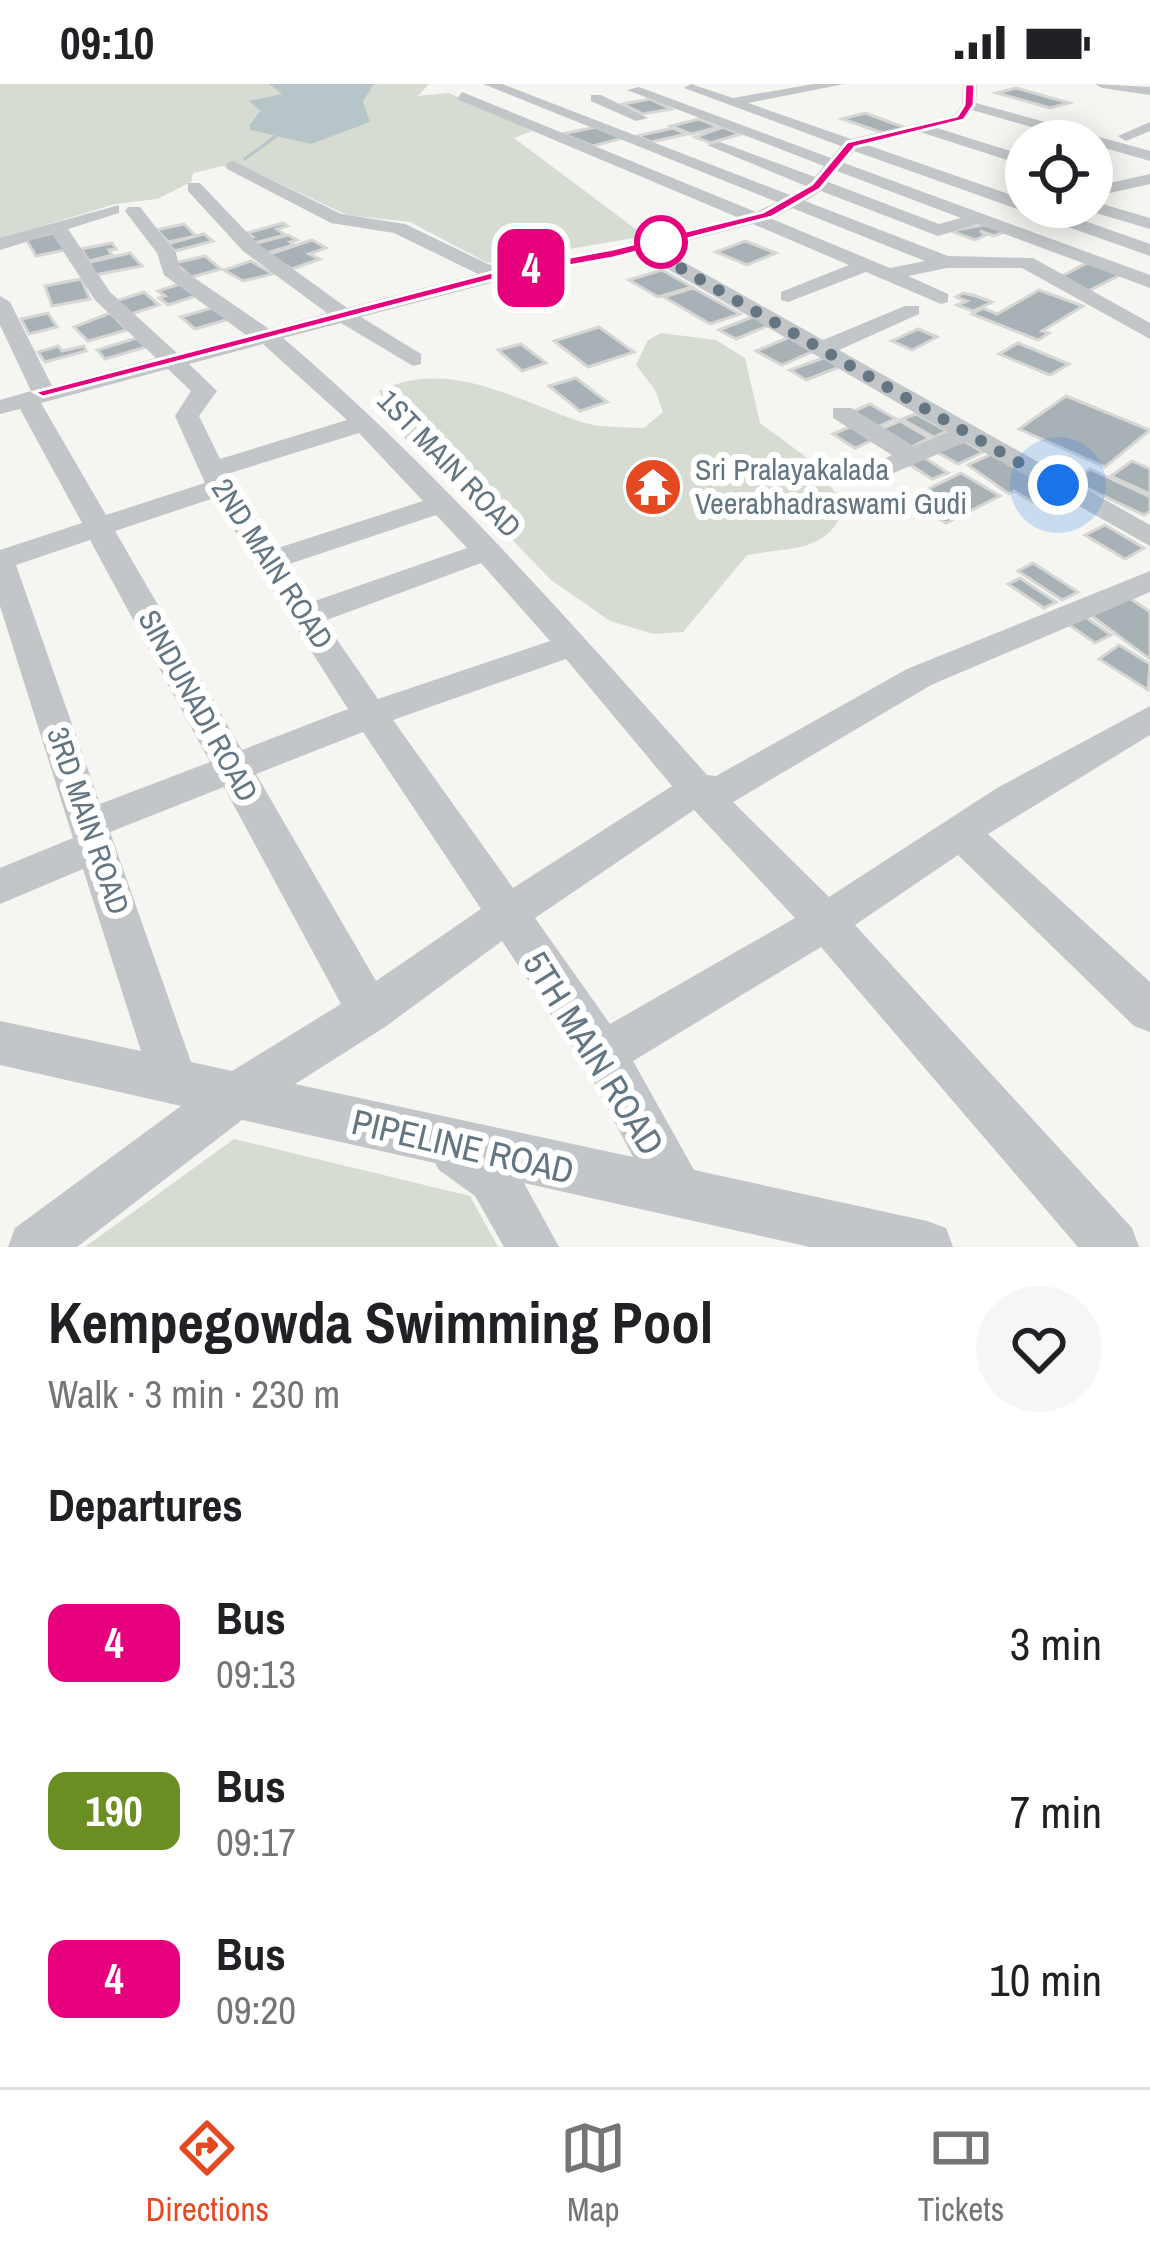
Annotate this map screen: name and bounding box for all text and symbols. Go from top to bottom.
text: 09:10 [60,12,154,73]
map controls [1005,120,1113,228]
button: locate [1005,120,1113,228]
unlabelled marker [636,217,686,267]
line badge: 4 [492,229,570,307]
text: 4 [521,240,541,296]
street label: 1ST MAIN ROAD [369,381,530,546]
place label: Sri Pralayakalada Veerabhadraswami Gudi [695,449,967,523]
your location [1028,455,1088,515]
temple icon: Sri Pralayakalada Veerabhadraswami Gudi [622,456,684,518]
street label: 2ND MAIN ROAD [203,471,343,656]
street label: SINDUNADI ROAD [130,603,268,808]
street label: 3RD MAIN ROAD [38,722,140,920]
street label: 5TH MAIN ROAD [512,942,676,1164]
street label: PIPELINE ROAD [347,1097,579,1195]
text: Kempegowda Swimming Pool [48,1284,713,1361]
button: heart [976,1286,1102,1412]
text: Walk · 3 min · 230 m [48,1368,340,1420]
text: Departures [48,1474,243,1535]
text: Bus [216,1587,286,1648]
text: 3 min [1010,1613,1102,1674]
text: 4 [104,1615,124,1671]
text: 09:13 [216,1648,296,1700]
text: Bus [216,1755,286,1816]
text: 7 min [1010,1781,1102,1842]
text: 190 [85,1783,143,1839]
text: 09:17 [216,1816,296,1868]
text: Bus [216,1923,286,1984]
text: 10 min [989,1949,1102,2010]
text: 4 [104,1951,124,2007]
text: 09:20 [216,1984,296,2036]
tab: Directions [146,2115,269,2231]
tab: Map [560,2115,626,2231]
tab: Tickets [918,2115,1004,2231]

